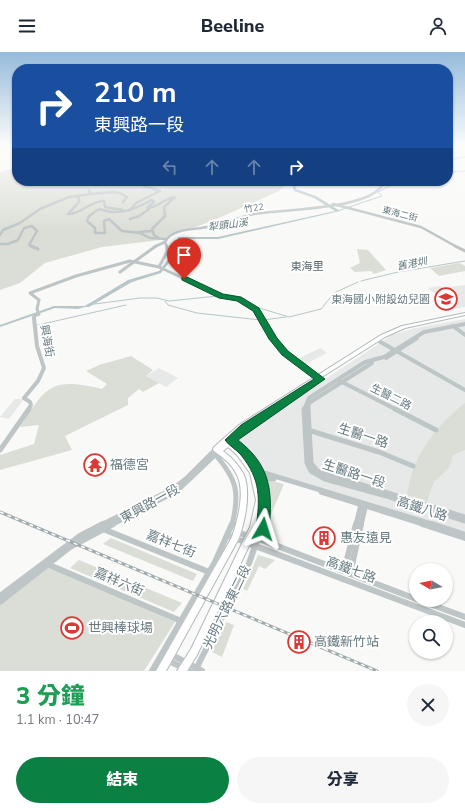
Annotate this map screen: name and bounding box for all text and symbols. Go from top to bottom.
text: Beeline [201,14,264,38]
icon: menu [16,15,38,37]
icon: person [427,15,449,37]
text: 210 m [94,74,177,112]
icon: right [28,80,80,132]
text: 東興路一段 [94,113,184,137]
icon: left [159,156,181,178]
icon: ahead [201,156,223,178]
icon: ahead [243,156,265,178]
icon: right [285,156,307,178]
street label: 竹22 [243,201,265,215]
street label: 東海二街 [381,204,419,224]
water label: 犁頭山溪 [207,215,251,234]
pin [167,238,201,279]
icon: arrive [173,244,195,266]
water label: 舊港圳 [396,254,430,274]
district label: 東海里 [291,259,324,274]
school or university icon: 東海國小附設幼兒園 [433,286,459,312]
place label: 東海國小附設幼兒園 [331,292,430,307]
street label: 興海街 [36,323,58,359]
street label: 生醫二路 [368,380,414,414]
street label: 生醫一路 [335,419,391,453]
temple icon: 福德宮 [82,452,108,478]
street label: 生醫路一段 [320,455,388,493]
place label: 福德宮 [110,456,149,474]
street label: 東興路一段 [117,480,183,528]
street label: 高鐵八路 [394,492,450,526]
position arrow [242,508,284,550]
building icon: 惠友遠見 [311,525,337,551]
street label: 嘉祥七街 [144,526,198,562]
place label: 惠友遠見 [340,529,392,547]
street label: 高鐵七路 [323,553,379,587]
street label: 光明六路東二段 [199,562,255,652]
north arrow [409,563,453,607]
map controls [409,563,453,659]
street label: 嘉祥六街 [92,564,146,600]
sports icon: 世興棒球場 [59,615,85,641]
button: search [409,615,453,659]
place label: 世興棒球場 [88,619,153,637]
building icon: 高鐵新竹站 [286,629,312,655]
place label: 高鐵新竹站 [314,633,379,651]
text: 3 分鐘 [16,680,85,712]
button: close [407,684,449,726]
text: 1.1 km · 10:47 [16,711,99,729]
button: 結束 [16,757,229,803]
button: 分享 [237,757,449,803]

